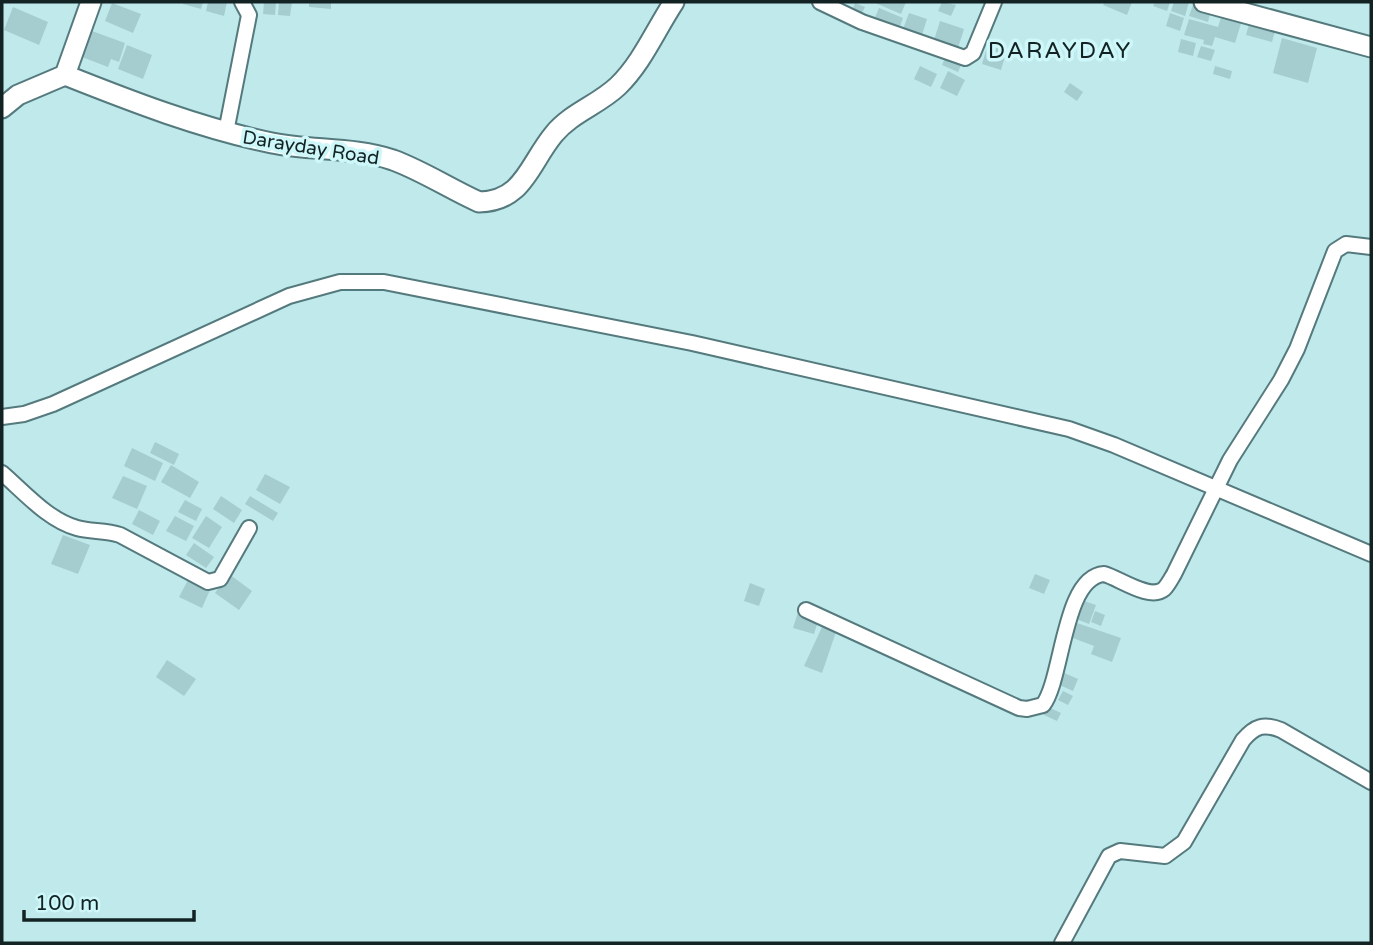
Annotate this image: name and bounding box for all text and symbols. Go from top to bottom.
district label: DARAYDAY [988,37,1132,65]
street label: Darayday Road [241,126,381,170]
scale bar [24,878,194,922]
text: 100 m [35,891,99,916]

